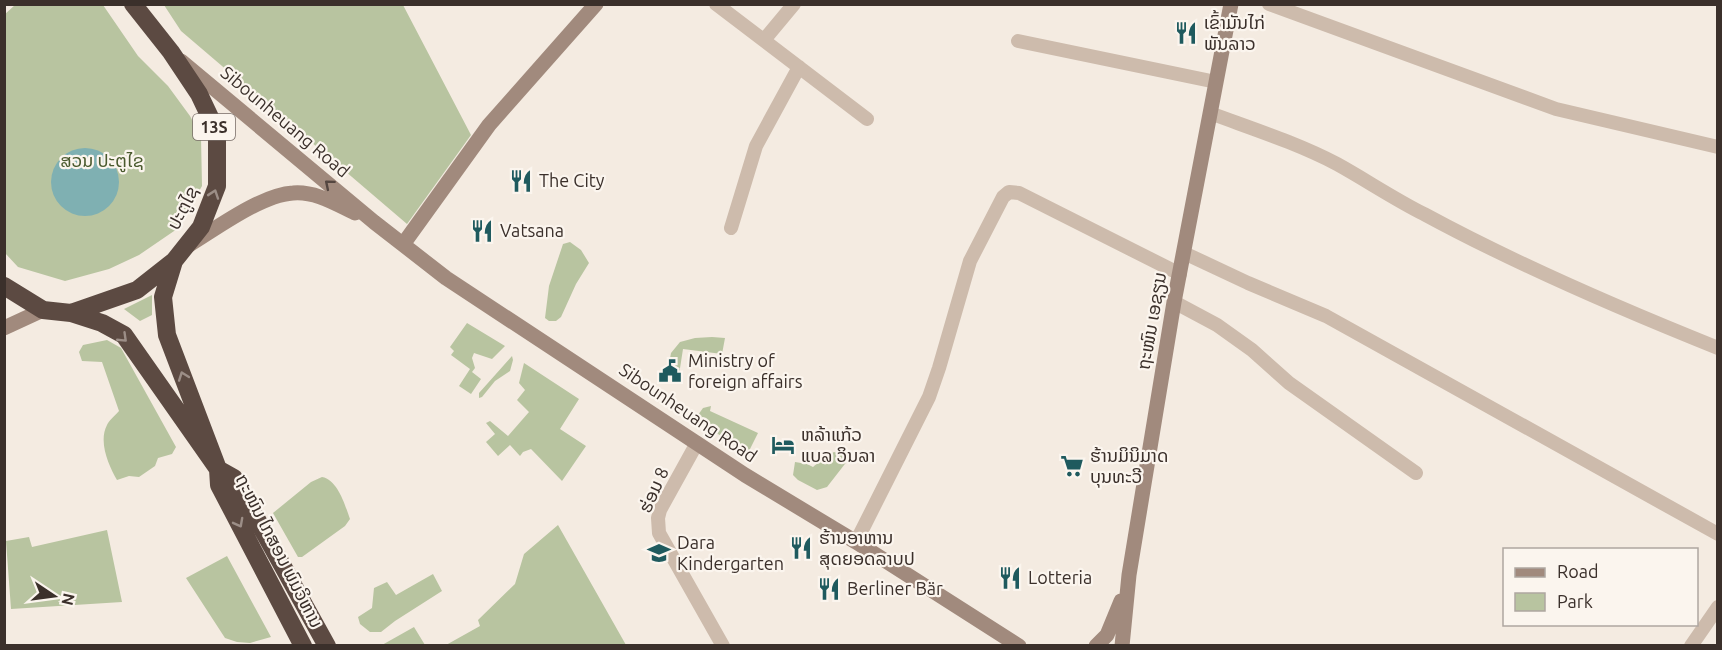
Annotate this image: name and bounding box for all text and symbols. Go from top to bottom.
place label: ເຂົ້າມັນໄກ່ ພັນລາວ [1204,10,1265,53]
restaurant icon: ເຂົ້າມັນໄກ່ ພັນລາວ [1173,20,1199,46]
street label: Sibounheuang Road [217,62,354,181]
road number: 13S [193,114,235,140]
park label: ສວນ ປະຕູໄຊ [60,150,144,173]
restaurant icon: The City [508,168,534,194]
place label: The City [539,170,605,190]
one-way arrow [325,180,336,191]
street label: ປະຕູໄຊ [163,182,204,234]
one-way arrow [207,189,219,199]
restaurant icon: Vatsana [469,218,495,244]
place label: Vatsana [500,220,564,240]
street label: ຖະໜົນ ເອຊຽນ [1133,270,1171,372]
one-way arrow [116,331,127,341]
place label: Ministry of foreign affairs [688,350,803,391]
public building icon: Ministry of foreign affairs [657,358,683,384]
street label: Sibounheuang Road [616,359,761,466]
one-way arrow [177,372,190,382]
place label: ຫລ້າແກ້ວ ແບລ ວິນລາ [801,424,875,465]
hotel icon: ຫລ້າແກ້ວ ແບລ ວິນລາ [770,432,796,458]
place label: ຮ້ານມິນິມາດ ບຸນທະວີ [1090,445,1168,488]
supermarket icon: ຮ້ານມິນິມາດ ບຸນທະວີ [1059,453,1085,479]
street label: ຮ່ອມ 8 [634,464,672,515]
street label: ຖະໜົນ ໄກສອນ ພົມວິຫານ [232,470,327,631]
one-way arrow [232,517,243,527]
place label: ຮ້ານອາຫານ ສຸດຍອດລາບປ [819,527,915,570]
place label: Dara Kindergarten [677,532,784,573]
restaurant icon: ຮ້ານອາຫານ ສຸດຍອດລາບປ [788,535,814,561]
school or university icon: Dara Kindergarten [646,540,672,566]
legend [1503,548,1698,626]
text: Road [1557,561,1599,581]
restaurant icon: Lotteria [997,565,1023,591]
north arrow [24,566,84,626]
place label: Lotteria [1028,567,1092,587]
restaurant icon: Berliner Bär [816,576,842,602]
place label: Berliner Bär [847,578,943,598]
text: Park [1557,591,1593,611]
text: N [59,592,79,607]

